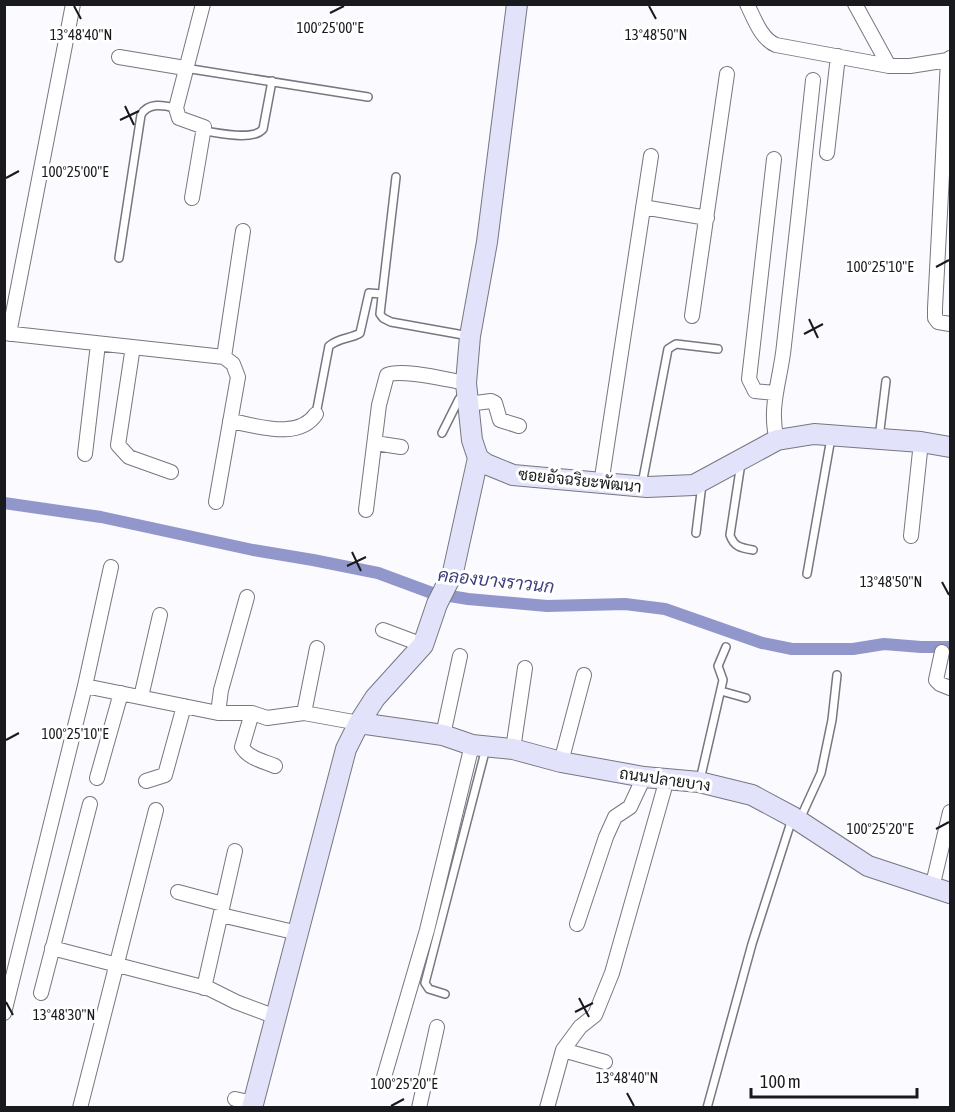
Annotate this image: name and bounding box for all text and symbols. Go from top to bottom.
text: 100°25'00"E [296,19,364,36]
text: 13°48'40"N [50,26,112,43]
text: 13°48'50"N [625,26,687,43]
text: 100°25'00"E [41,163,109,180]
text: 100°25'10"E [846,258,914,275]
street label: ซอยอัจฉริยะพัฒนา [517,464,643,495]
water label: คลองบางราวนก [437,564,555,597]
text: 13°48'50"N [860,573,922,590]
text: 100°25'10"E [41,725,109,742]
street label: ถนนปลายบาง [618,764,712,794]
text: 100°25'20"E [846,820,914,837]
text: 13°48'30"N [33,1006,95,1023]
scale bar [751,1061,918,1099]
text: 13°48'40"N [596,1069,658,1086]
text: 100 m [760,1071,801,1092]
text: 100°25'20"E [370,1075,438,1092]

